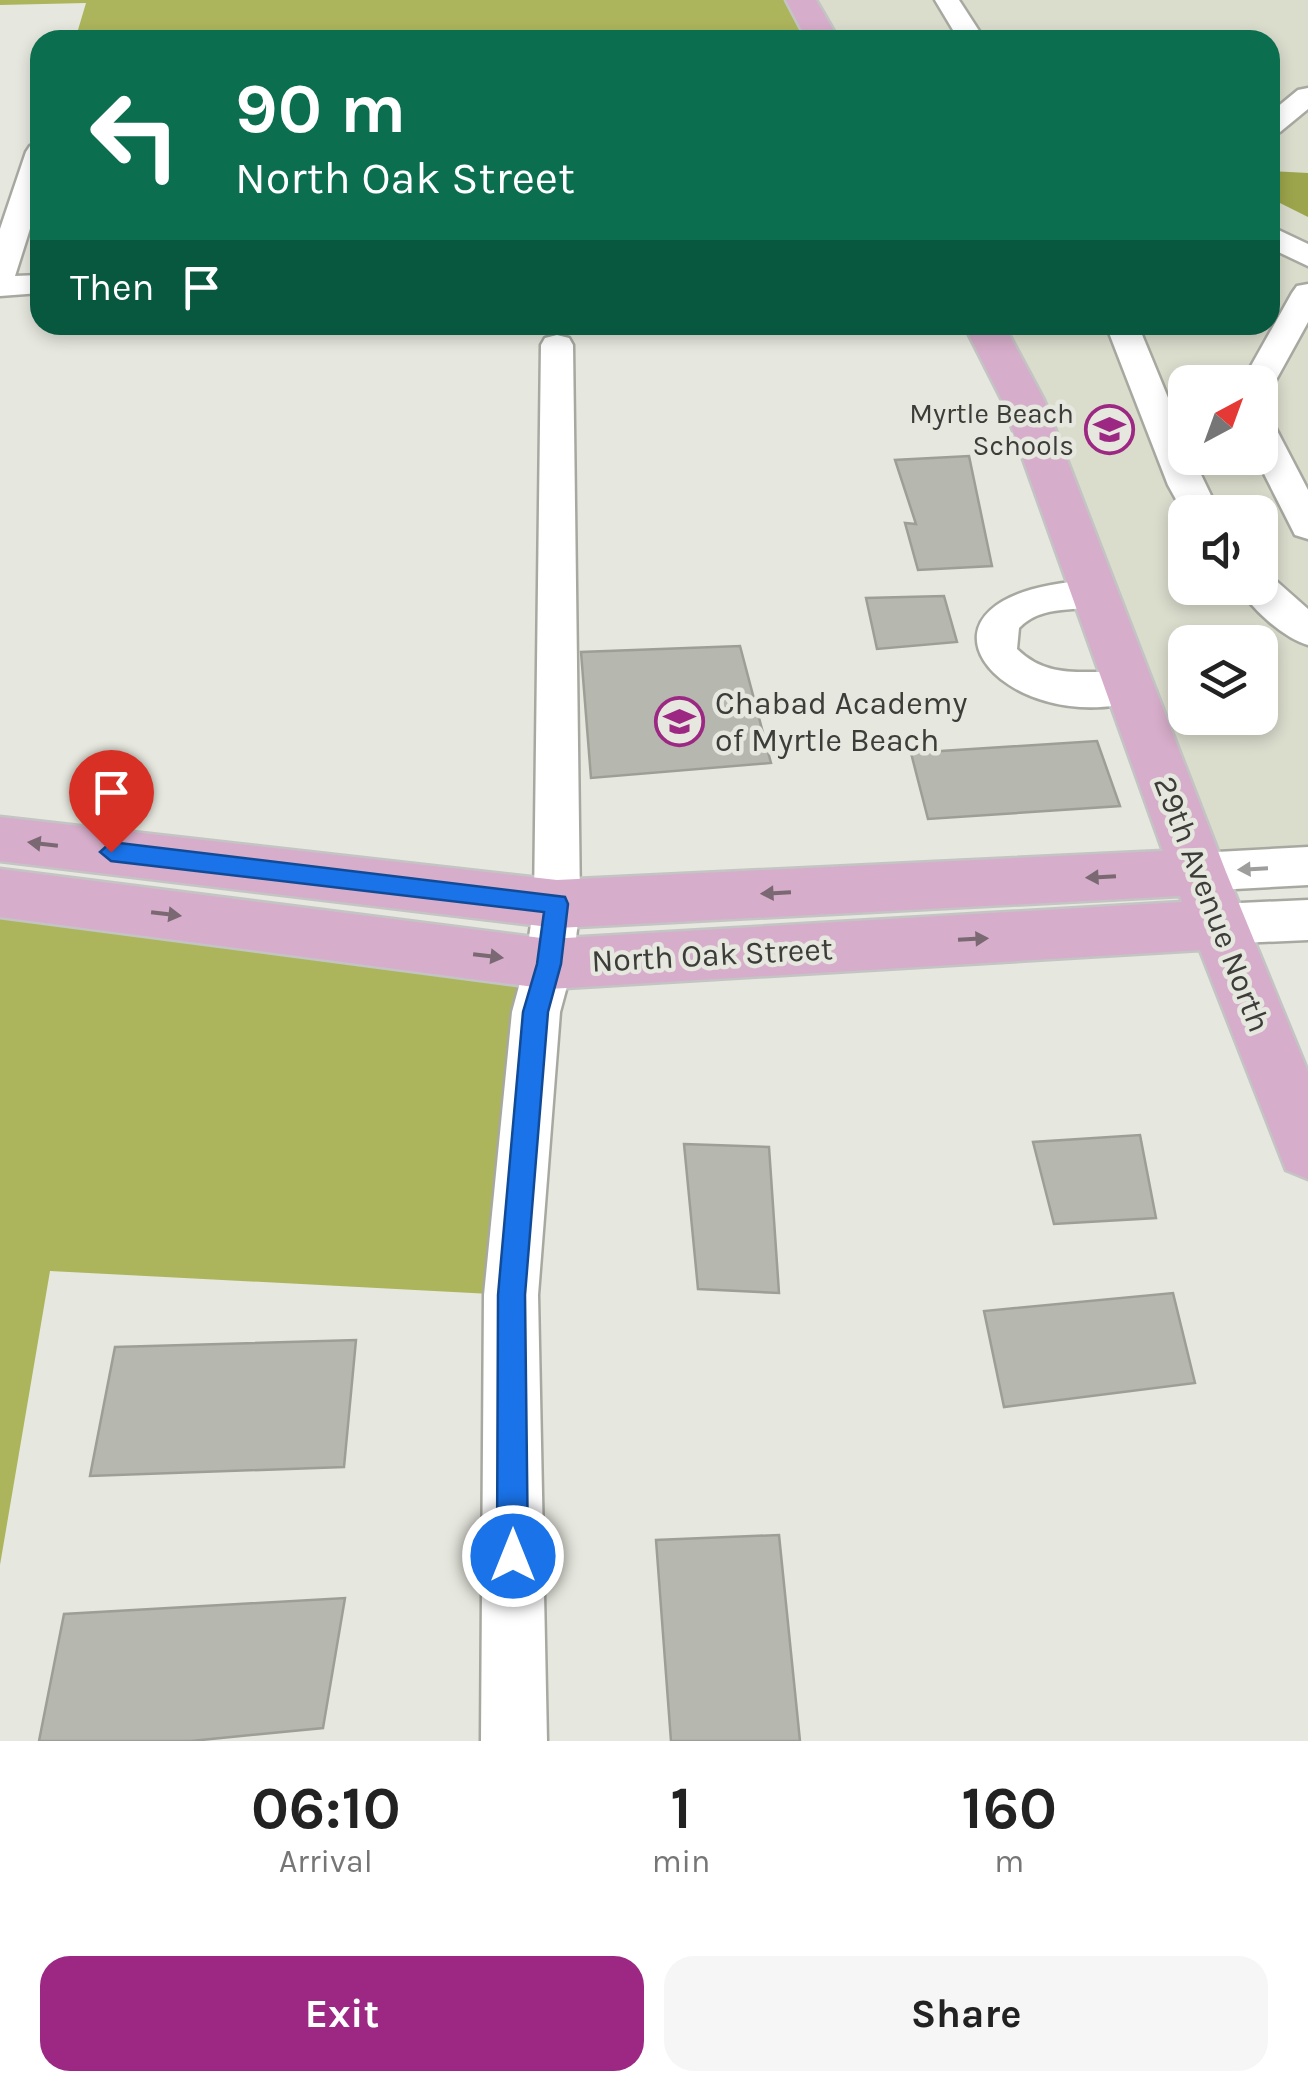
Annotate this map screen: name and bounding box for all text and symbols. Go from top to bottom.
text: 90 m [235,68,406,150]
icon: left [70,70,200,200]
text: North Oak Street [235,152,575,204]
icon: arrive [174,260,229,315]
text: Then [70,265,154,310]
north arrow [1168,365,1278,475]
map controls [1168,365,1278,735]
place label: Myrtle Beach Schools [909,397,1074,462]
school or university icon: Myrtle Beach Schools [1083,403,1135,455]
button: sound [1168,495,1278,605]
button: layers [1168,625,1278,735]
place label: Chabad Academy of Myrtle Beach [715,685,968,759]
school or university icon: Chabad Academy of Myrtle Beach [654,695,706,747]
pin [69,750,154,853]
icon: arrive [84,765,139,820]
street label: 29th Avenue North [1146,771,1278,1037]
one-way arrow [26,836,58,852]
one-way arrow [1237,861,1269,877]
one-way arrow [1084,869,1116,885]
one-way arrow [760,885,792,901]
one-way arrow [151,907,182,923]
street label: North Oak Street [590,930,834,980]
one-way arrow [958,931,990,947]
one-way arrow [473,948,505,964]
position arrow [461,1504,565,1608]
text: 06:10 [251,1773,401,1843]
text: 1 [670,1773,692,1843]
text: 160 [961,1773,1057,1843]
text: Arrival [279,1843,373,1880]
text: min [652,1843,710,1880]
text: m [994,1843,1024,1880]
button: Exit [40,1956,644,2071]
button: Share [664,1956,1268,2071]

